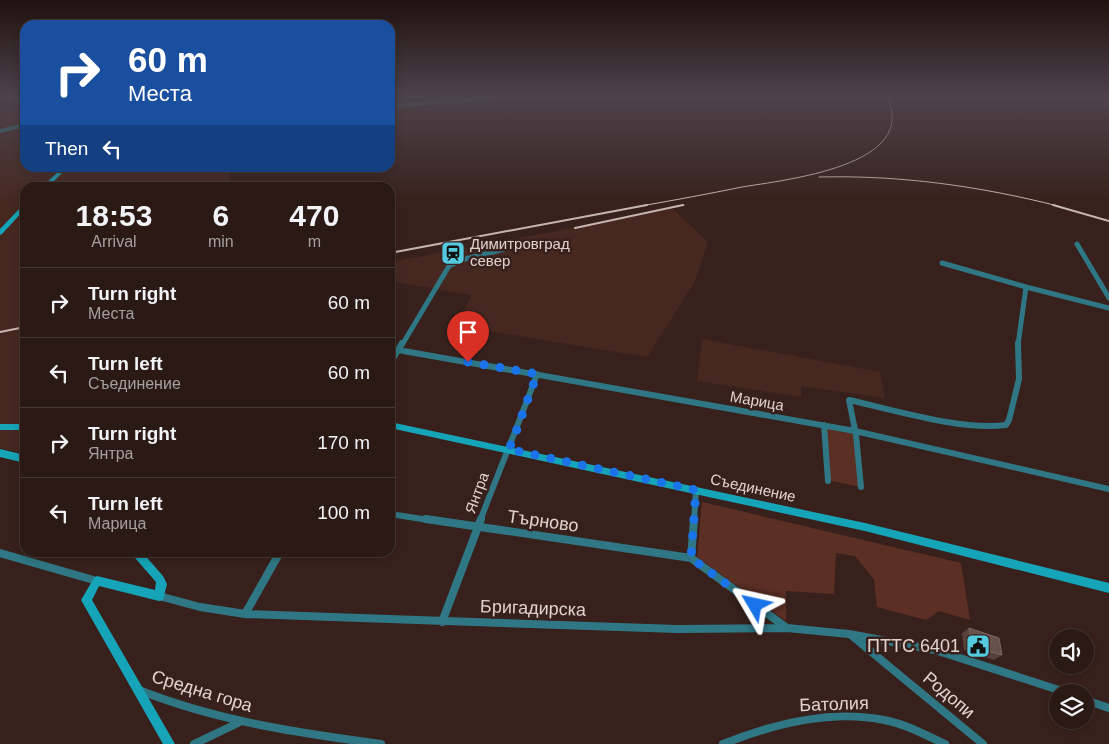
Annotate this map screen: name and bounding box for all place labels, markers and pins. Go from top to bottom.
place label: Димитровград север [470,235,570,269]
station icon: Димитровград север [440,240,466,266]
pin [447,311,489,362]
public building icon: ПТТС 6401 [965,633,991,659]
place label: ПТТС 6401 [867,636,960,656]

